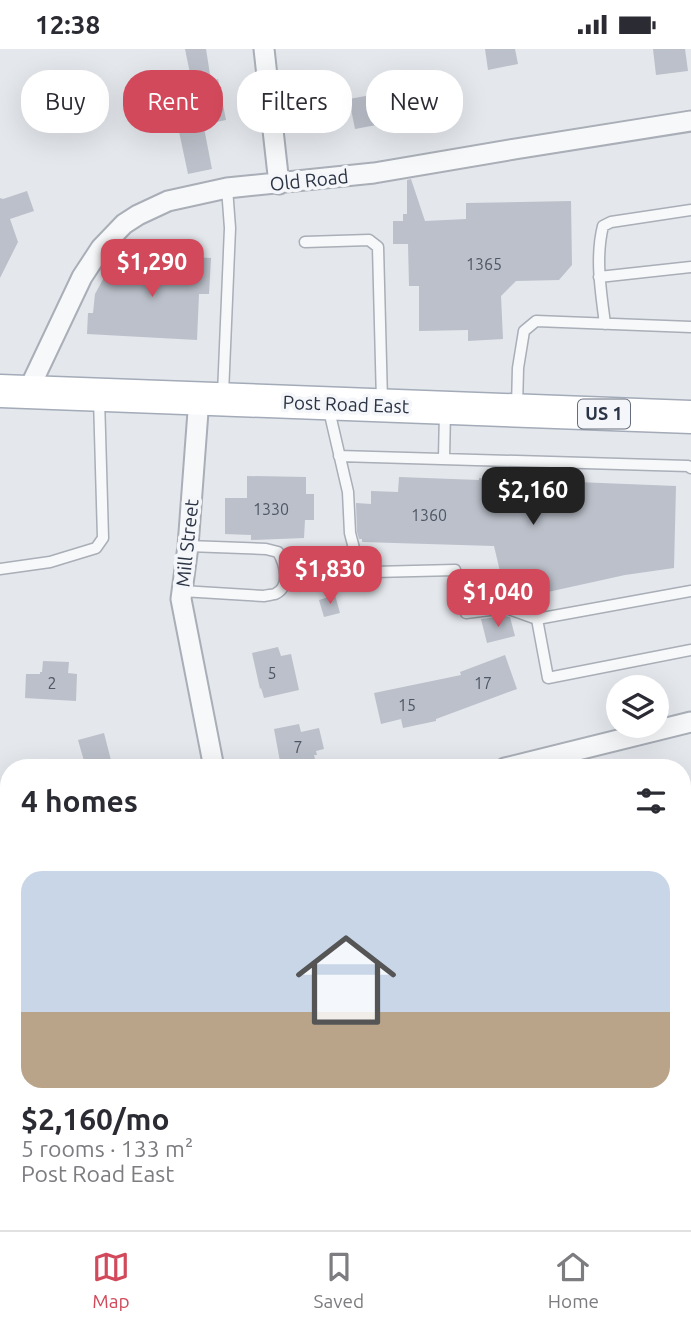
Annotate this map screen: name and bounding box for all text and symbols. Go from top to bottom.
text: 12:38 [35,10,100,39]
chip: Buy [21,70,109,133]
chip: Rent [123,70,223,133]
chip: Filters [237,70,352,133]
chip: New [366,70,463,133]
street label: Old Road [269,165,349,195]
pin: $1,290 [95,239,209,299]
text: $1,290 [117,249,187,274]
house number: 1365 [466,255,502,273]
street label: Post Road East [282,391,410,417]
road number: US 1 [578,400,630,429]
pin: $2,160 [476,468,590,527]
text: $2,160 [498,477,568,502]
street label: Mill Street [171,497,203,588]
house number: 1330 [253,500,289,518]
house number: 1360 [411,506,447,524]
pin: $1,830 [273,547,387,606]
text: $1,830 [295,556,365,581]
pin: $1,040 [441,569,555,629]
text: $1,040 [463,579,533,604]
house number: 5 [267,664,277,682]
house number: 2 [47,674,57,692]
house number: 17 [474,674,492,692]
map controls [606,675,669,738]
button: layers [606,675,669,738]
house number: 15 [398,696,416,714]
house number: 7 [293,738,303,756]
icon: filters [632,782,670,820]
text: 4 homes [21,784,138,818]
icon: home [283,917,409,1043]
text: $2,160/mo [21,1102,170,1136]
text: 5 rooms · 133 m² [21,1136,193,1161]
text: Post Road East [21,1161,174,1186]
tab: Map [92,1248,130,1312]
tab: Saved [314,1248,364,1312]
tab: Home [548,1248,599,1312]

